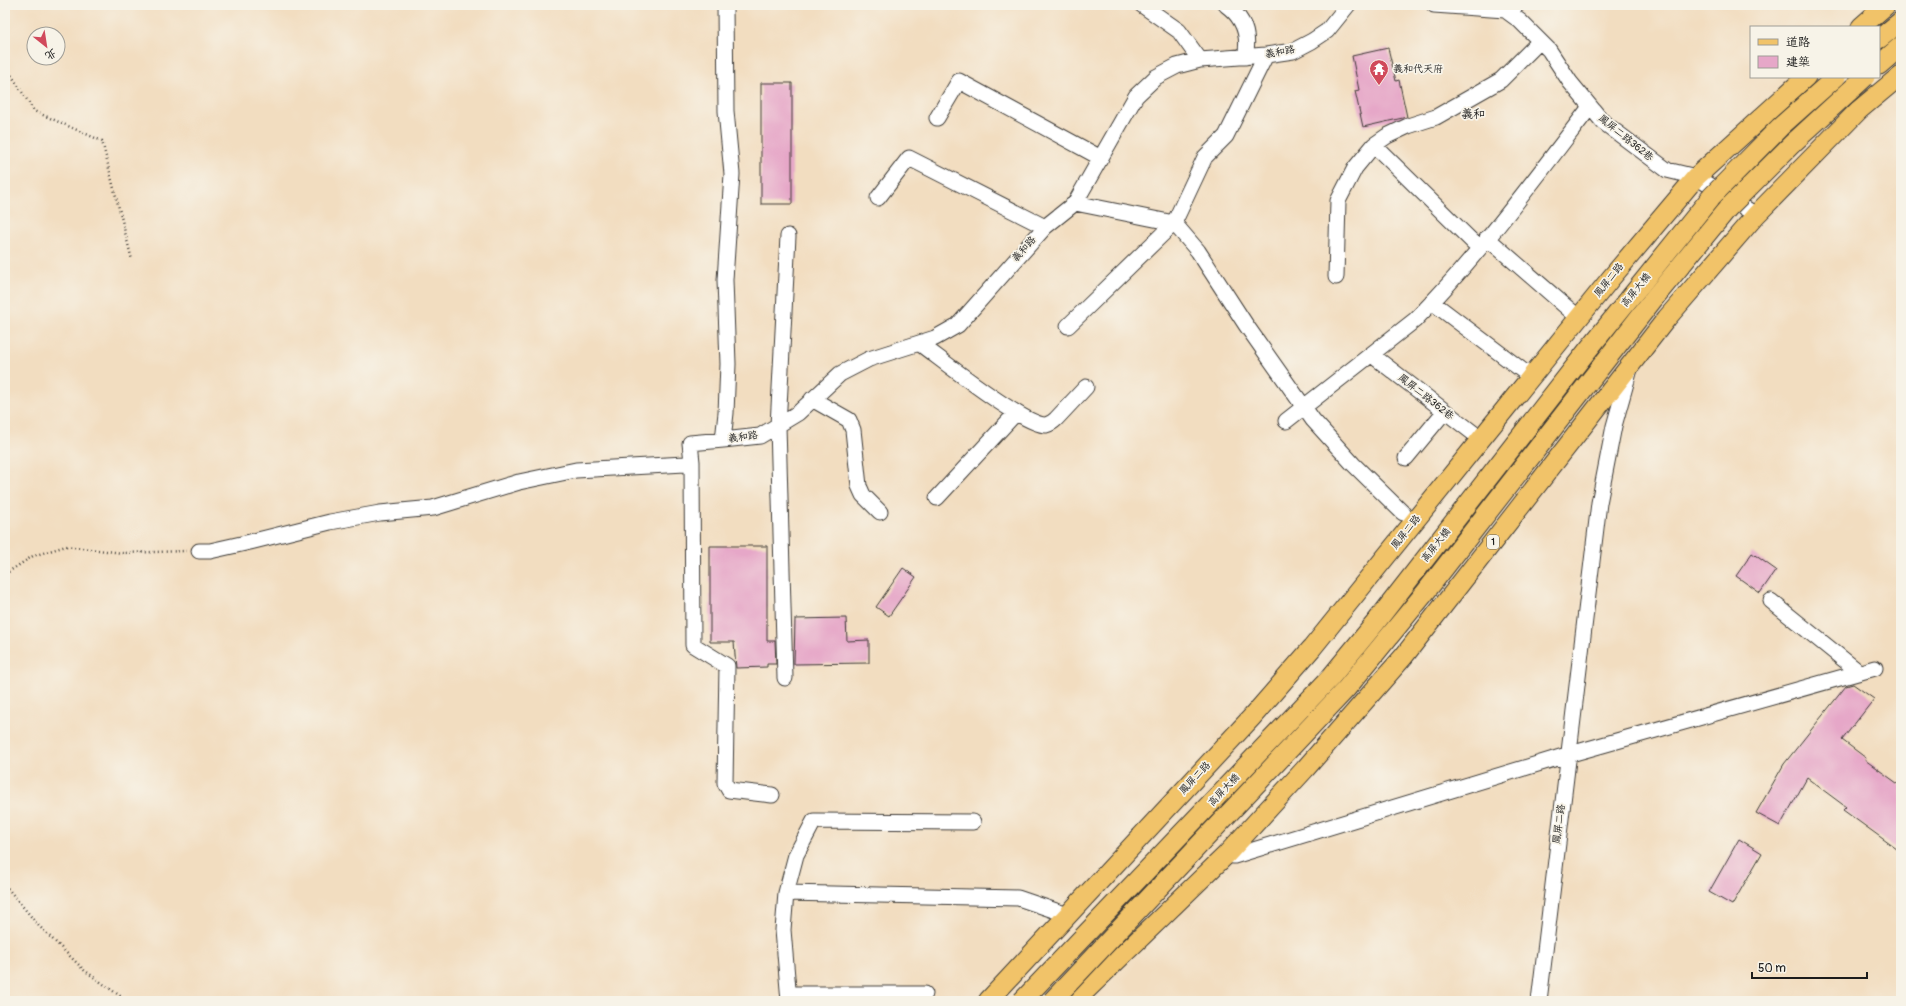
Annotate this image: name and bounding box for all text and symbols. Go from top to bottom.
north arrow [26,26,66,66]
legend [1750,26,1880,78]
text: 道路 [1786,35,1810,50]
street label: 義和路 [1264,43,1296,61]
text: 北 [43,46,59,63]
text: 建築 [1786,55,1810,70]
temple icon: 義和代天府 [1368,58,1390,86]
place label: 義和代天府 [1393,63,1443,75]
district label: 義和 [1461,107,1485,122]
street label: 鳳屏二路362巷 [1596,112,1657,164]
street label: 義和路 [1010,234,1038,264]
street label: 鳳屏二路 [1592,261,1626,299]
street label: 高屏大橋 [1619,271,1653,309]
street label: 鳳屏二路362巷 [1396,372,1457,423]
street label: 義和路 [727,429,759,445]
street label: 鳳屏二路 [1389,513,1423,551]
street label: 高屏大橋 [1419,526,1453,564]
road number: 1 [1487,535,1499,549]
street label: 鳳屏二路 [1177,759,1213,797]
street label: 高屏大橋 [1206,771,1242,809]
street label: 鳳屏二路 [1551,803,1567,845]
scale bar [1752,954,1867,980]
text: 50 m [1758,961,1786,976]

